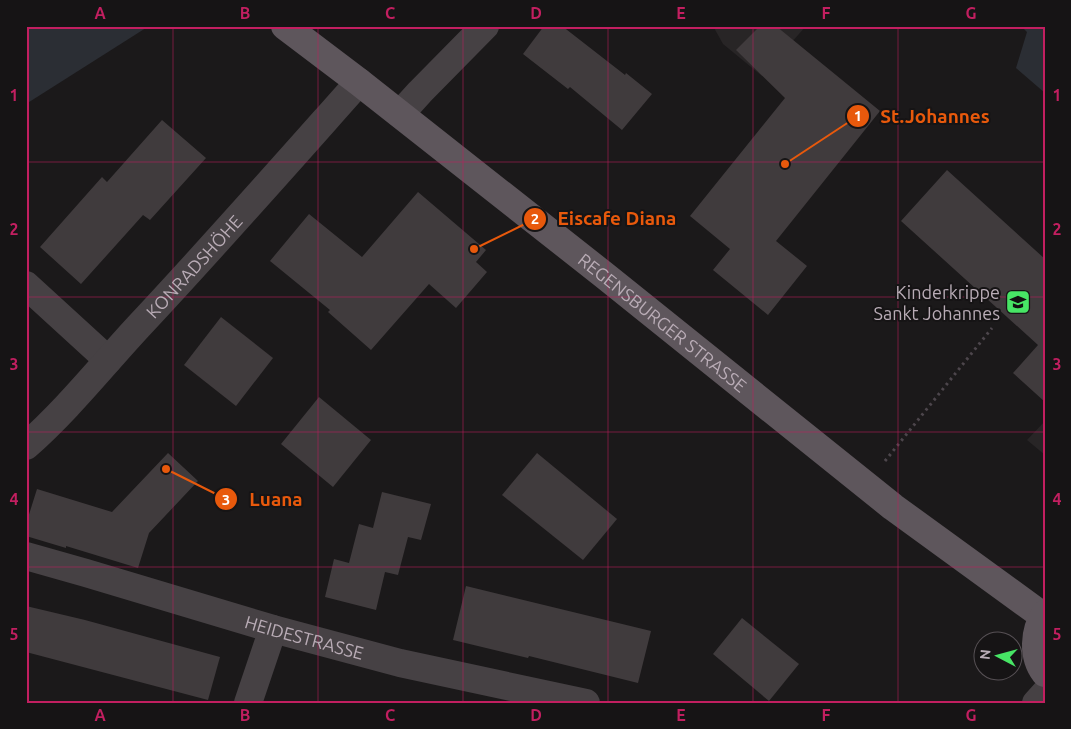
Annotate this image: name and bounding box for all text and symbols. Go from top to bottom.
text: A [94,4,106,22]
text: B [240,4,250,22]
text: C [385,4,395,22]
text: D [530,4,542,22]
text: E [676,4,686,22]
text: F [822,4,831,22]
text: G [965,4,977,22]
text: 1 [9,86,19,104]
text: 1 [1052,86,1062,104]
callout: St.Johannes [845,99,1000,133]
text: St.Johannes [880,105,990,127]
text: 1 [854,107,862,124]
callout: Eiscafe Diana [523,202,686,236]
text: Eiscafe Diana [558,207,676,229]
text: 2 [531,210,539,227]
street label: KONRADSHÖHE [142,211,246,322]
text: 2 [9,220,19,238]
text: 2 [1052,220,1062,238]
street label: REGENSBURGER STRASSE [575,249,751,396]
place label: Kinderkrippe Sankt Johannes [874,282,1000,323]
school or university icon: Kinderkrippe Sankt Johannes [1005,289,1031,315]
text: 3 [9,355,19,373]
text: 3 [1052,355,1062,373]
callout: Luana [214,482,312,516]
text: Luana [249,488,303,510]
text: 4 [9,490,19,508]
text: 4 [1052,490,1062,508]
text: 3 [222,491,230,508]
street label: HEIDESTRASSE [243,611,366,663]
text: 5 [9,625,19,643]
text: 5 [1052,625,1062,643]
north arrow [974,632,1024,682]
text: N [977,649,994,661]
text: A [94,706,106,724]
text: B [240,706,250,724]
text: C [385,706,395,724]
text: D [530,706,542,724]
text: E [676,706,686,724]
text: F [822,706,831,724]
text: G [965,706,977,724]

